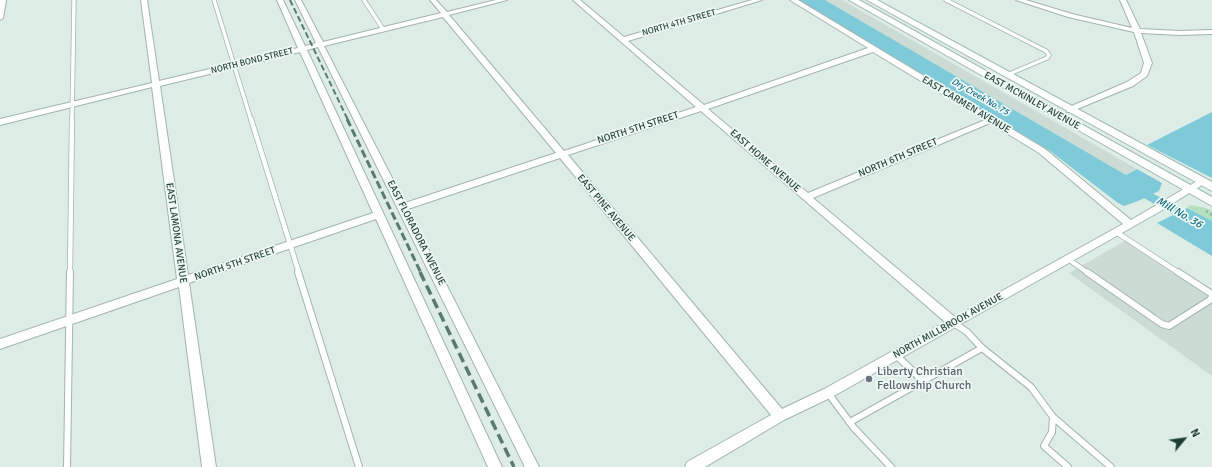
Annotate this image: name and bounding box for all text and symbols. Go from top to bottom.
street label: NORTH 4TH STREET [641,7,717,39]
street label: NORTH BOND STREET [210,46,294,76]
street label: EAST MCKINLEY AVENUE [982,70,1082,132]
street label: EAST CARMEN AVENUE [920,74,1012,136]
water label: Dry Creek No. 75 [949,76,1011,118]
street label: NORTH 5TH STREET [596,109,680,147]
street label: EAST HOME AVENUE [727,127,803,195]
street label: NORTH 6TH STREET [857,136,939,180]
street label: EAST PINE AVENUE [575,172,637,244]
street label: EAST FLORADORA AVENUE [384,178,448,288]
street label: EAST LAMONA AVENUE [163,182,189,284]
water label: Mill No. 36 [1154,195,1204,231]
street label: NORTH 5TH STREET [193,245,277,283]
street label: NORTH MILLBROOK AVENUE [891,291,1005,361]
place label: Liberty Christian Fellowship Church [877,365,971,393]
marker: Liberty Christian Fellowship Church [864,374,874,384]
north arrow [1164,419,1204,459]
text: N [1187,426,1202,439]

